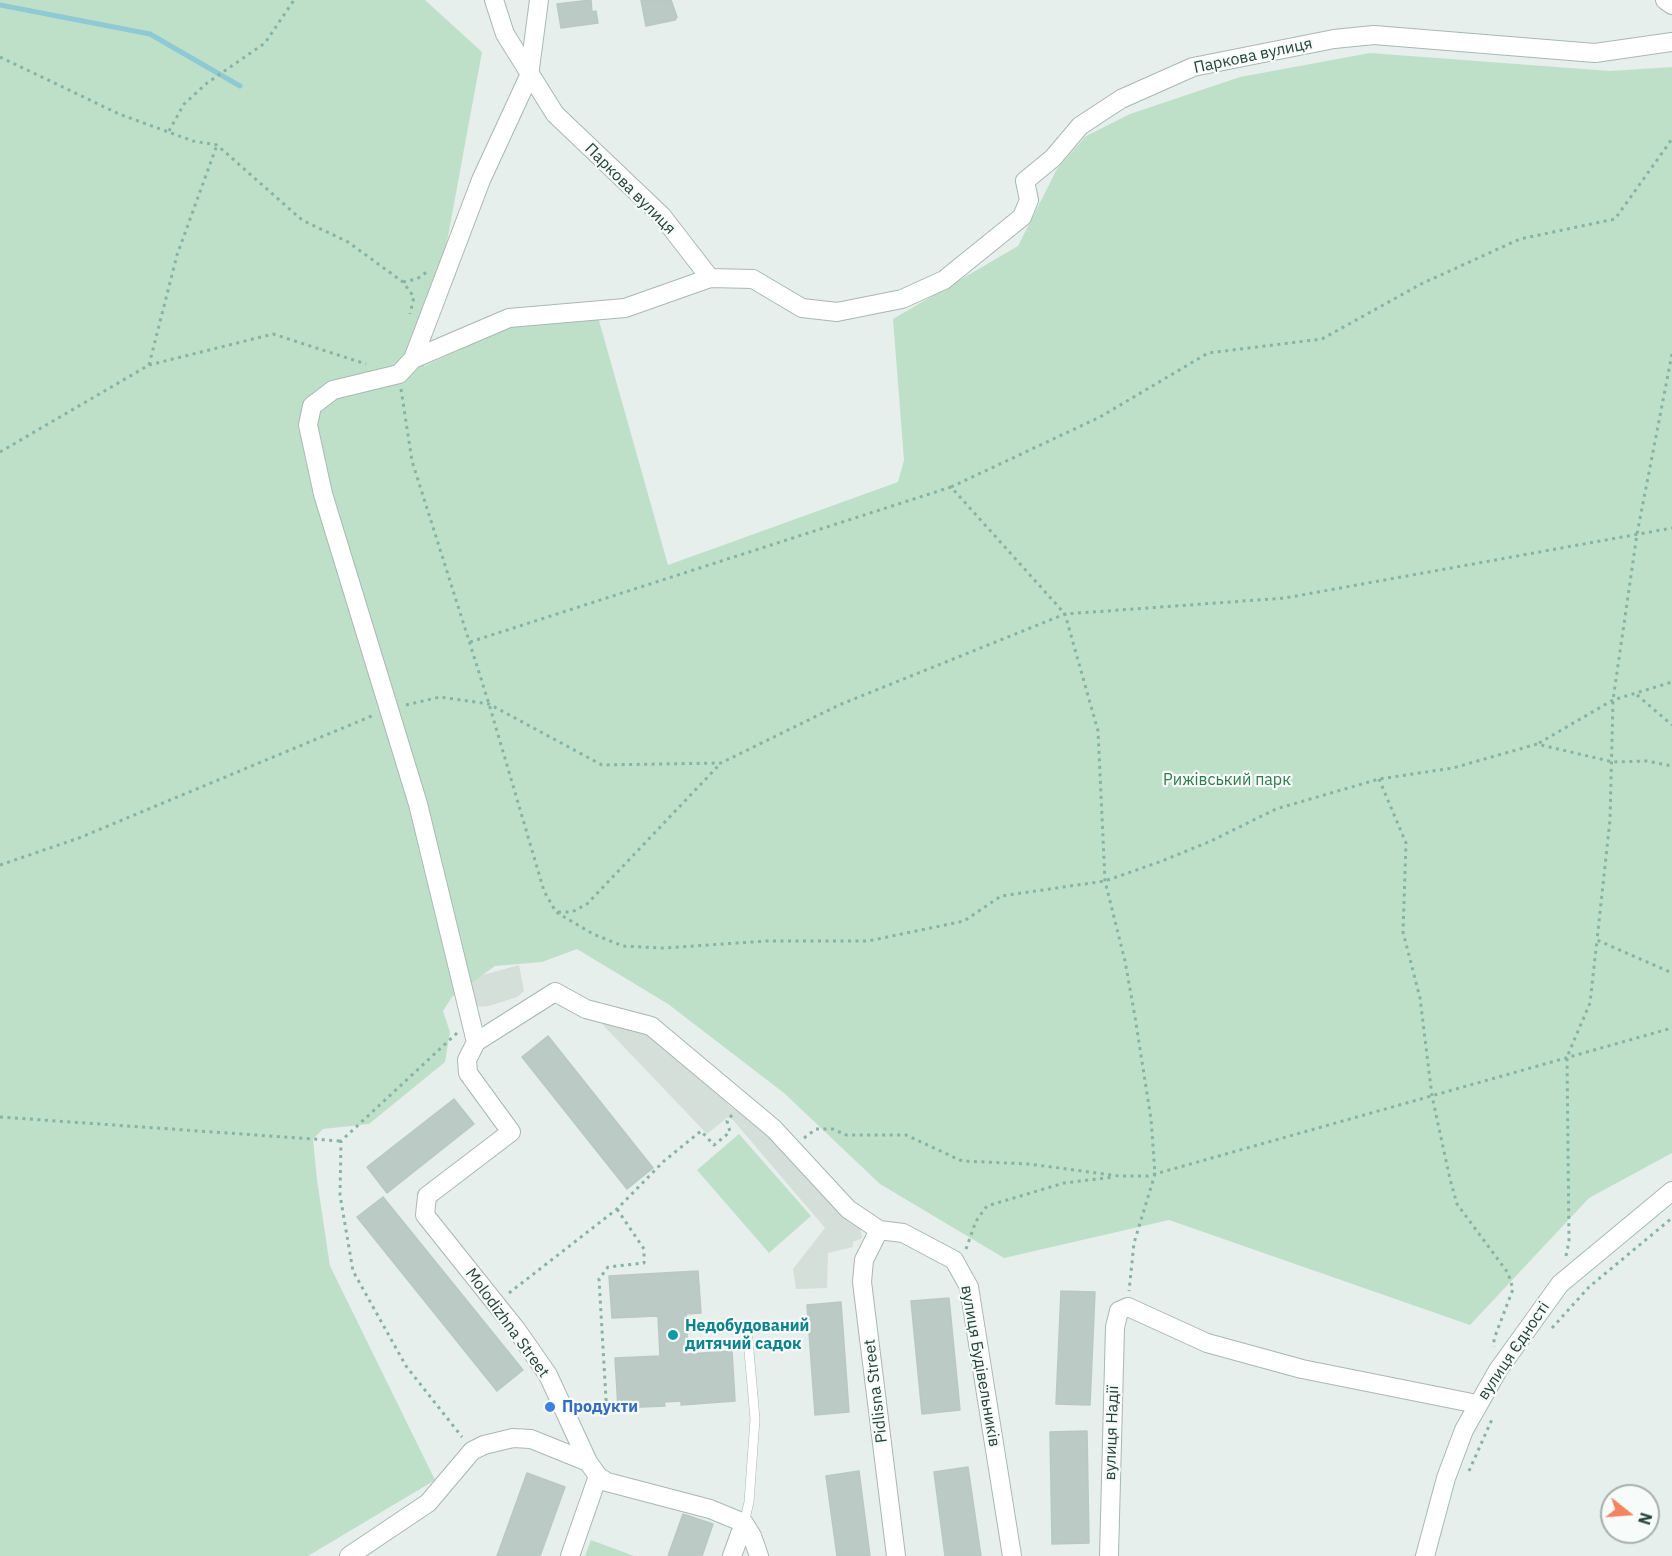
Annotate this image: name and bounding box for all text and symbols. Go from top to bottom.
street label: Паркова вулиця [1192,34,1314,78]
street label: Паркова вулиця [581,140,679,238]
park label: Рижівський парк [1163,770,1291,790]
street label: Molodizhna Street [461,1265,553,1381]
street label: вулиця Будівельників [956,1284,1004,1448]
street label: вулиця Єдності [1474,1298,1554,1404]
place label: Недобудований дитячий садок [685,1316,809,1354]
marker: Недобудований дитячий садок [666,1328,680,1342]
street label: Pidlisna Street [860,1338,892,1444]
street label: вулиця Надії [1101,1385,1123,1481]
place label: Продукти [562,1397,638,1417]
marker: Продукти [543,1400,557,1414]
north arrow [1600,1484,1660,1544]
text: N [1634,1510,1657,1527]

